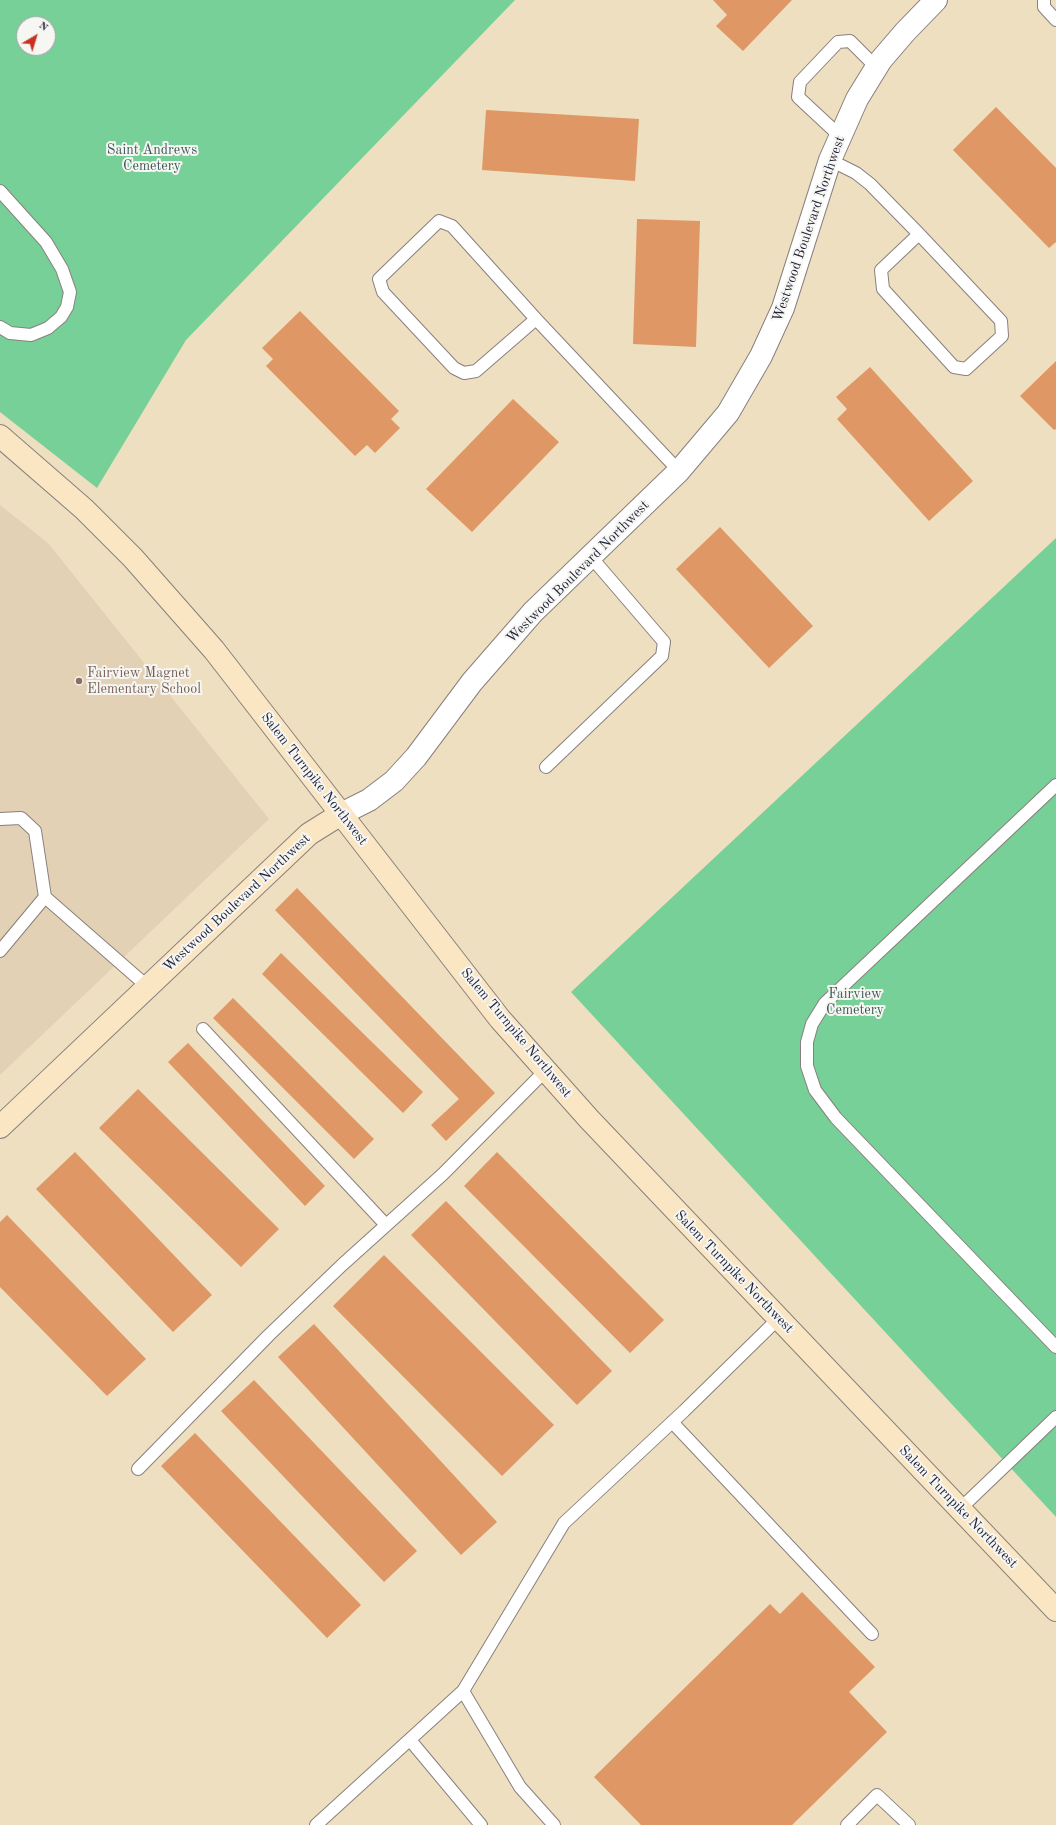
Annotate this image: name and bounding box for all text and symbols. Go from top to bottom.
north arrow [16,16,56,56]
text: N [36,20,50,34]
street label: Westwood Boulevard Northwest [769,134,849,324]
park label: Saint Andrews Cemetery [107,142,197,174]
street label: Westwood Boulevard Northwest [503,497,653,647]
place label: Fairview Magnet Elementary School [87,665,201,698]
marker: Fairview Magnet Elementary School [74,676,84,686]
street label: Salem Turnpike Northwest [257,709,371,849]
street label: Westwood Boulevard Northwest [160,830,314,976]
street label: Salem Turnpike Northwest [457,965,575,1101]
park label: Fairview Cemetery [826,986,884,1018]
street label: Salem Turnpike Northwest [671,1207,797,1337]
street label: Salem Turnpike Northwest [895,1442,1021,1572]

